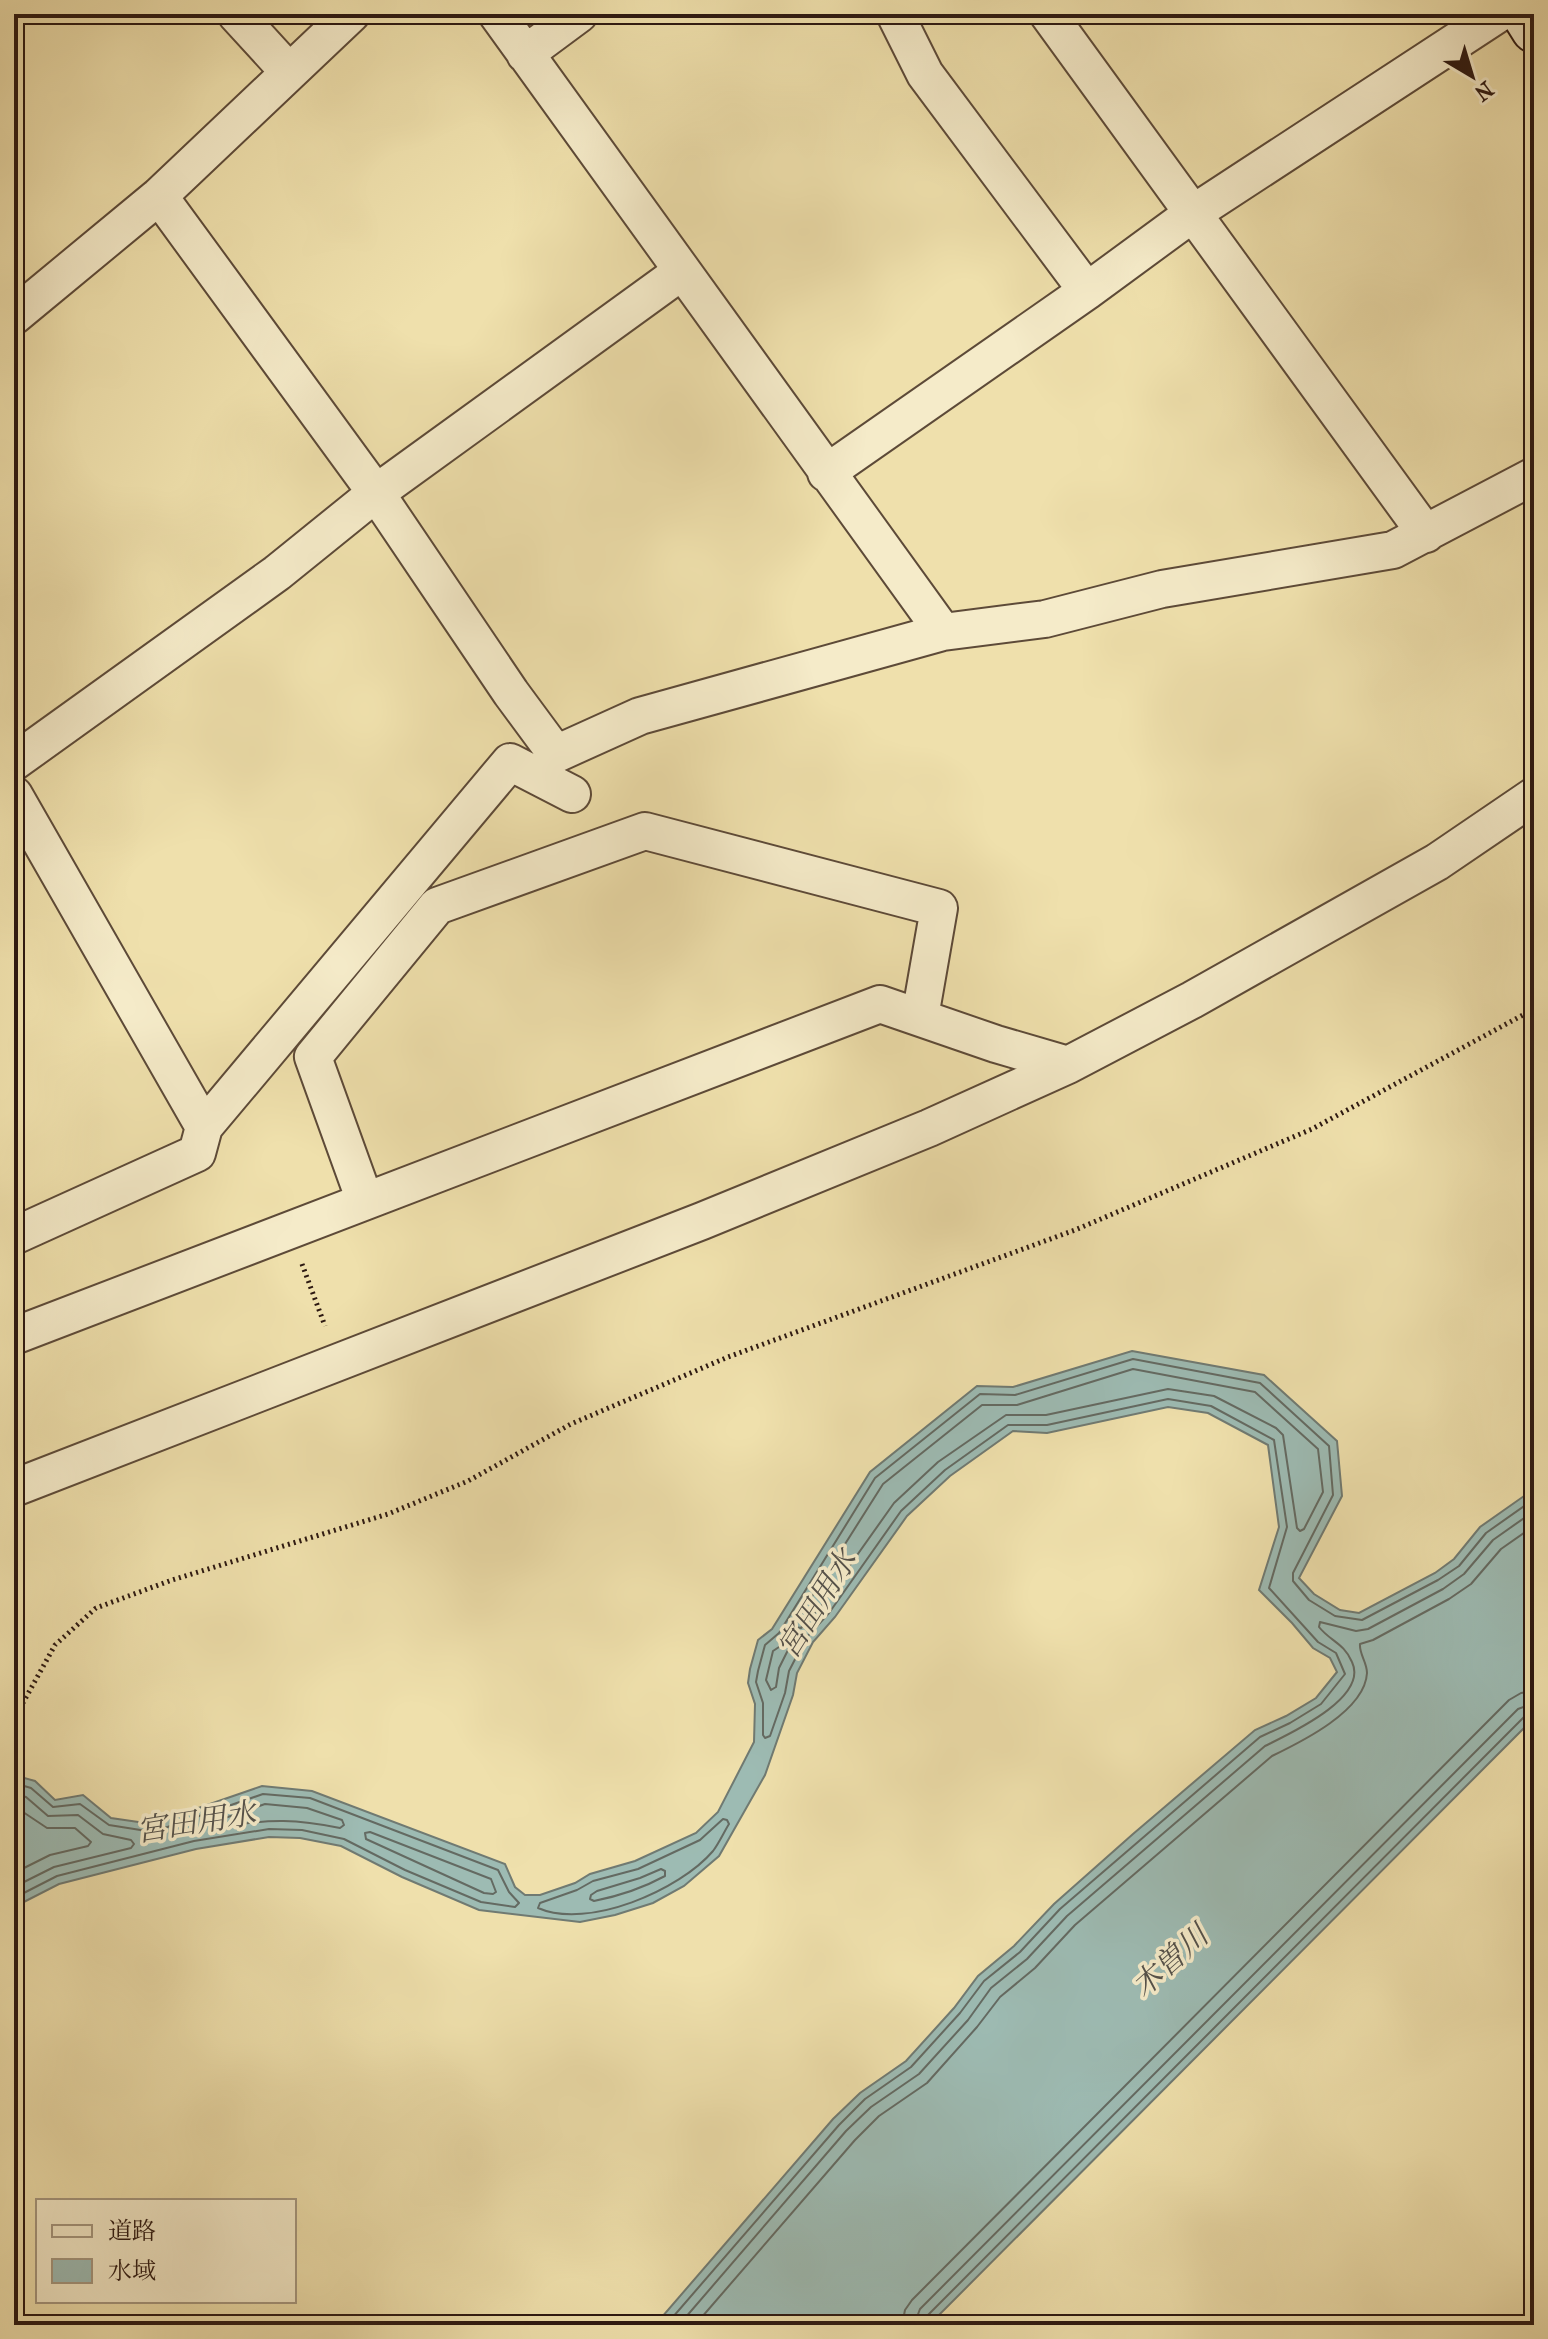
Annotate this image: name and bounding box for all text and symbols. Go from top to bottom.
north arrow [1432,36,1512,116]
text: N [1469,76,1498,107]
water label: 宮田用水 [771,1542,866,1664]
water label: 宮田用水 [134,1795,261,1849]
water label: 木曽川 [1125,1916,1218,2004]
legend [36,2199,296,2303]
text: 道路 [108,2217,156,2245]
text: 水域 [108,2257,156,2285]

